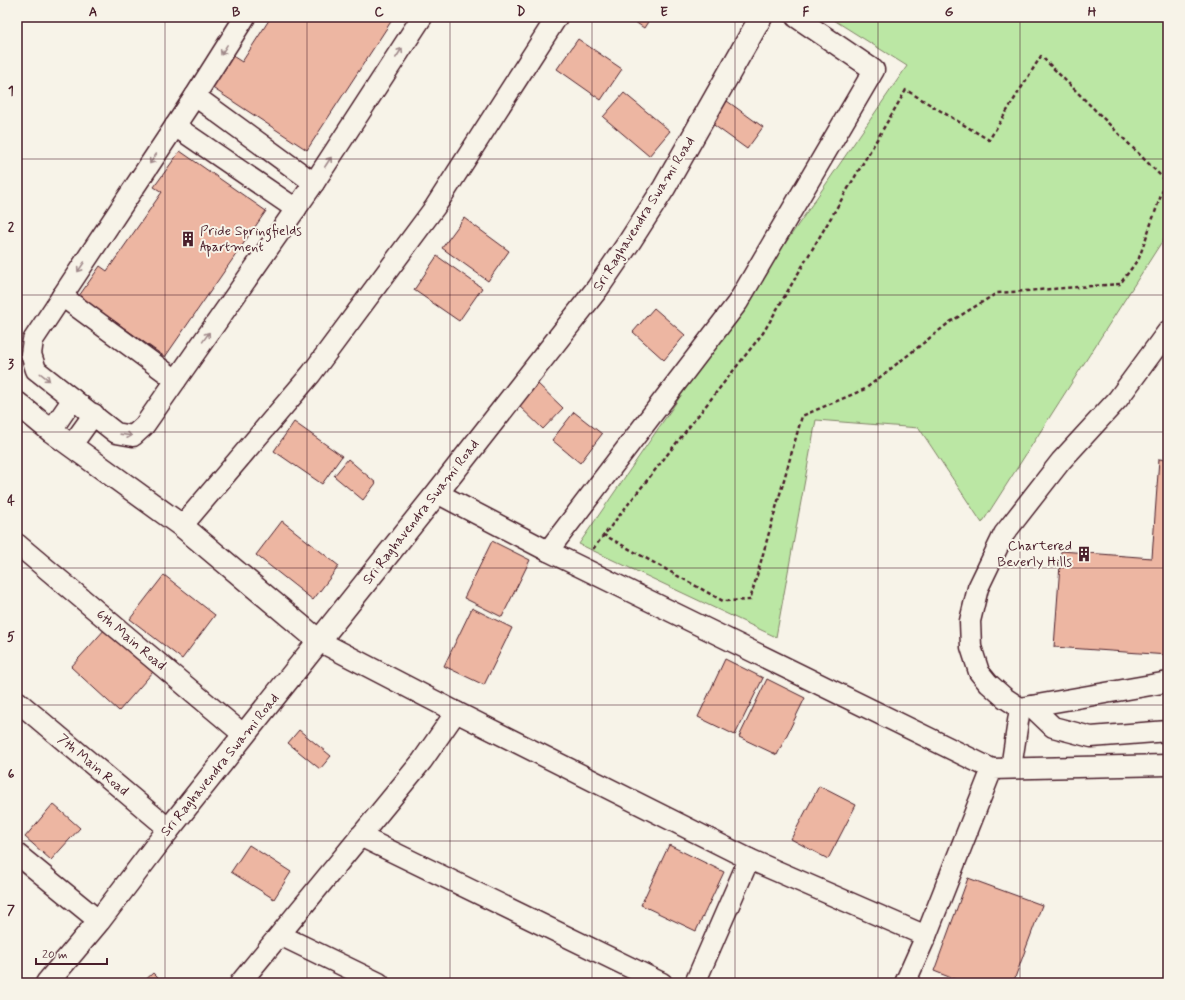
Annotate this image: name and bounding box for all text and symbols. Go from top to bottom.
text: A [89,4,97,21]
text: B [232,4,241,21]
text: C [374,4,384,21]
text: D [517,4,526,21]
text: E [660,4,668,21]
text: F [803,4,810,21]
text: G [945,4,954,21]
text: H [1088,4,1097,21]
one-way arrow [220,44,228,55]
one-way arrow [395,48,403,59]
text: 1 [8,83,14,100]
street label: Sri Raghavendra Swami Road [589,133,699,295]
one-way arrow [149,153,157,164]
one-way arrow [324,156,332,167]
text: 2 [8,219,15,236]
place label: Pride Springfields Apartment [200,222,302,257]
building icon: Pride Springfields Apartment [179,230,197,248]
one-way arrow [77,261,85,272]
one-way arrow [202,332,210,343]
text: 3 [8,356,14,373]
one-way arrow [40,373,51,381]
one-way arrow [119,431,132,439]
street label: Sri Raghavendra Swami Road [359,436,483,588]
text: 4 [7,493,15,510]
place label: Chartered Beverly Hills [997,537,1072,571]
building icon: Chartered Beverly Hills [1075,545,1093,563]
street label: 6th Main Road [92,606,170,674]
text: 5 [7,629,15,646]
street label: Sri Raghavendra Swami Road [157,690,283,840]
street label: 7th Main Road [54,730,132,800]
text: 6 [8,766,15,783]
text: 7 [7,902,15,919]
scale bar [36,940,107,966]
text: 20 m [42,947,68,963]

